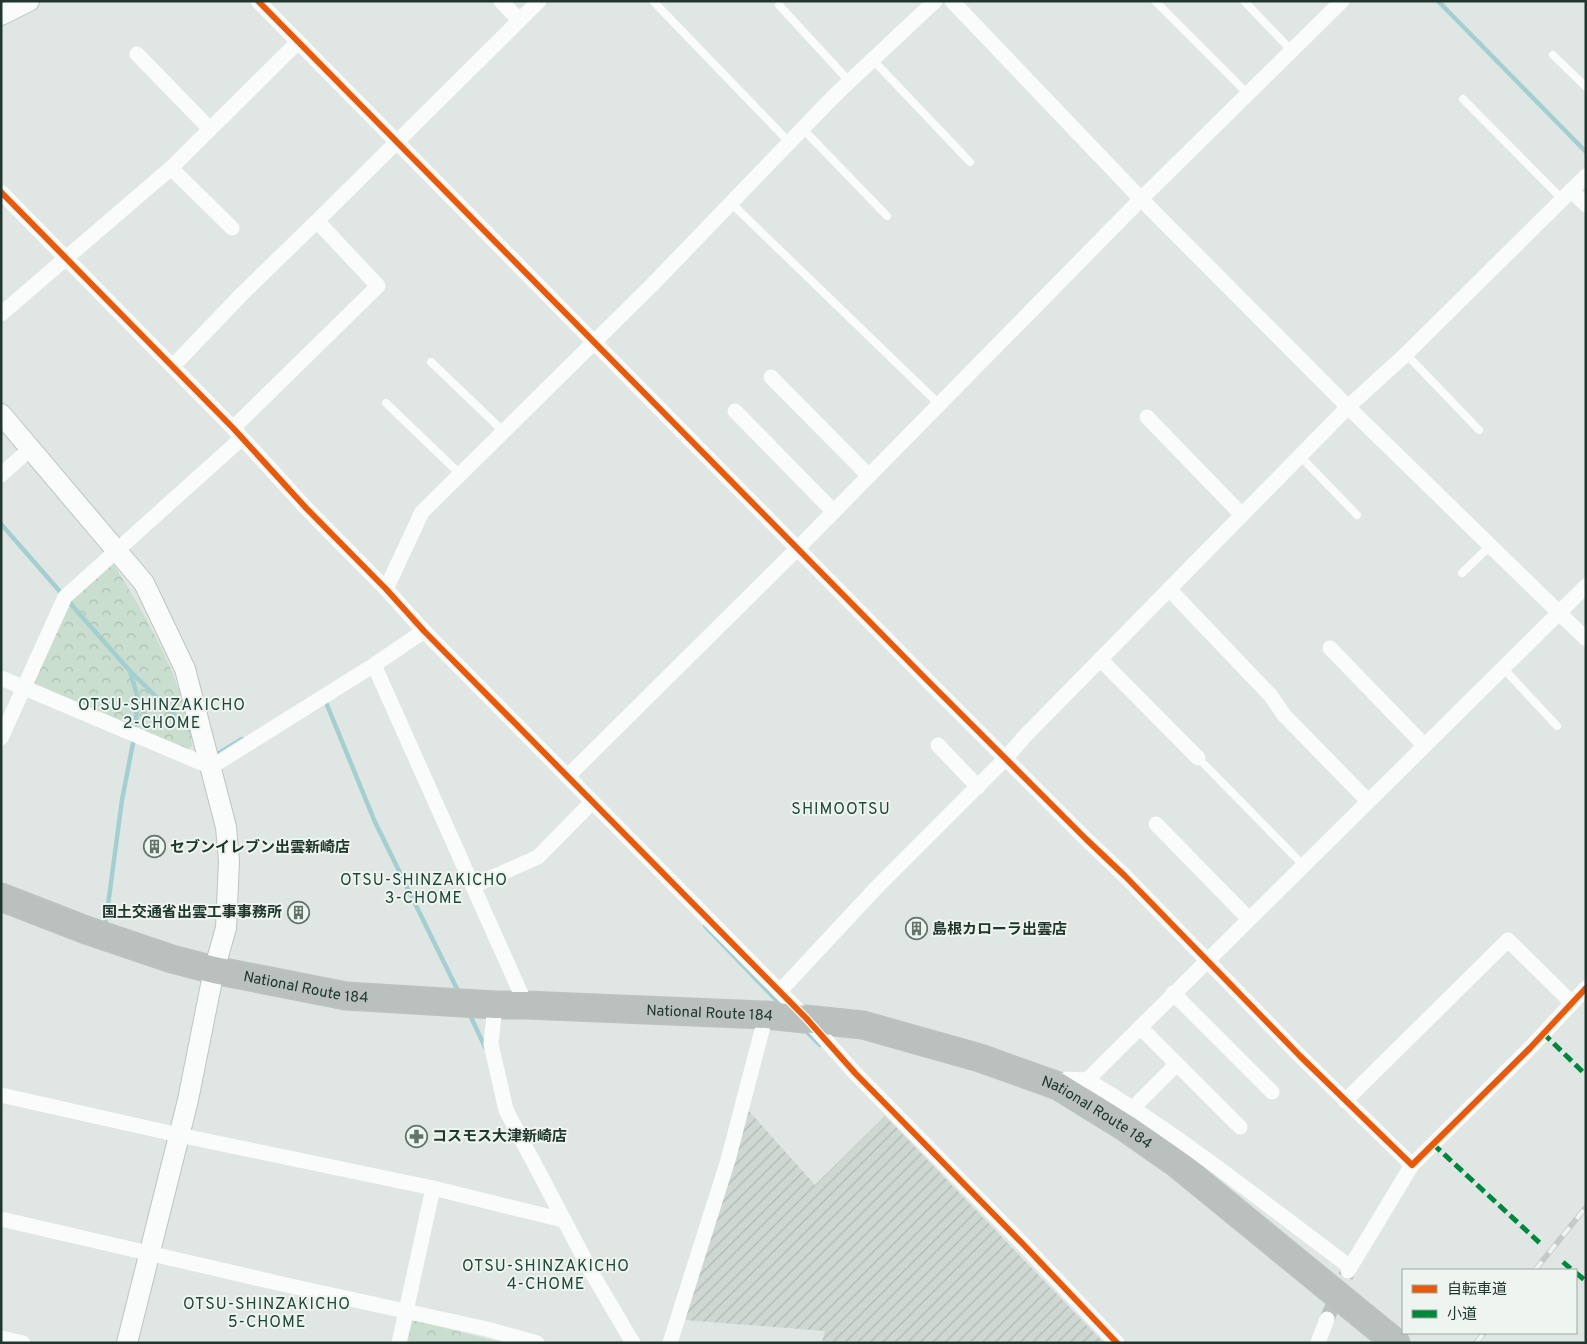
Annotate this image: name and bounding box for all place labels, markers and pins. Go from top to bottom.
building icon: セブンイレブン出雲新崎店 [142,835,166,859]
place label: セブンイレブン出雲新崎店 [170,838,350,858]
building icon: 国土交通省出雲工事事務所 [286,900,310,924]
place label: 国土交通省出雲工事事務所 [102,904,282,923]
building icon: 島根カローラ出雲店 [904,917,928,941]
place label: 島根カローラ出雲店 [932,920,1067,940]
pharmacy icon: コスモス大津新崎店 [404,1124,428,1148]
place label: コスモス大津新崎店 [432,1128,567,1147]

